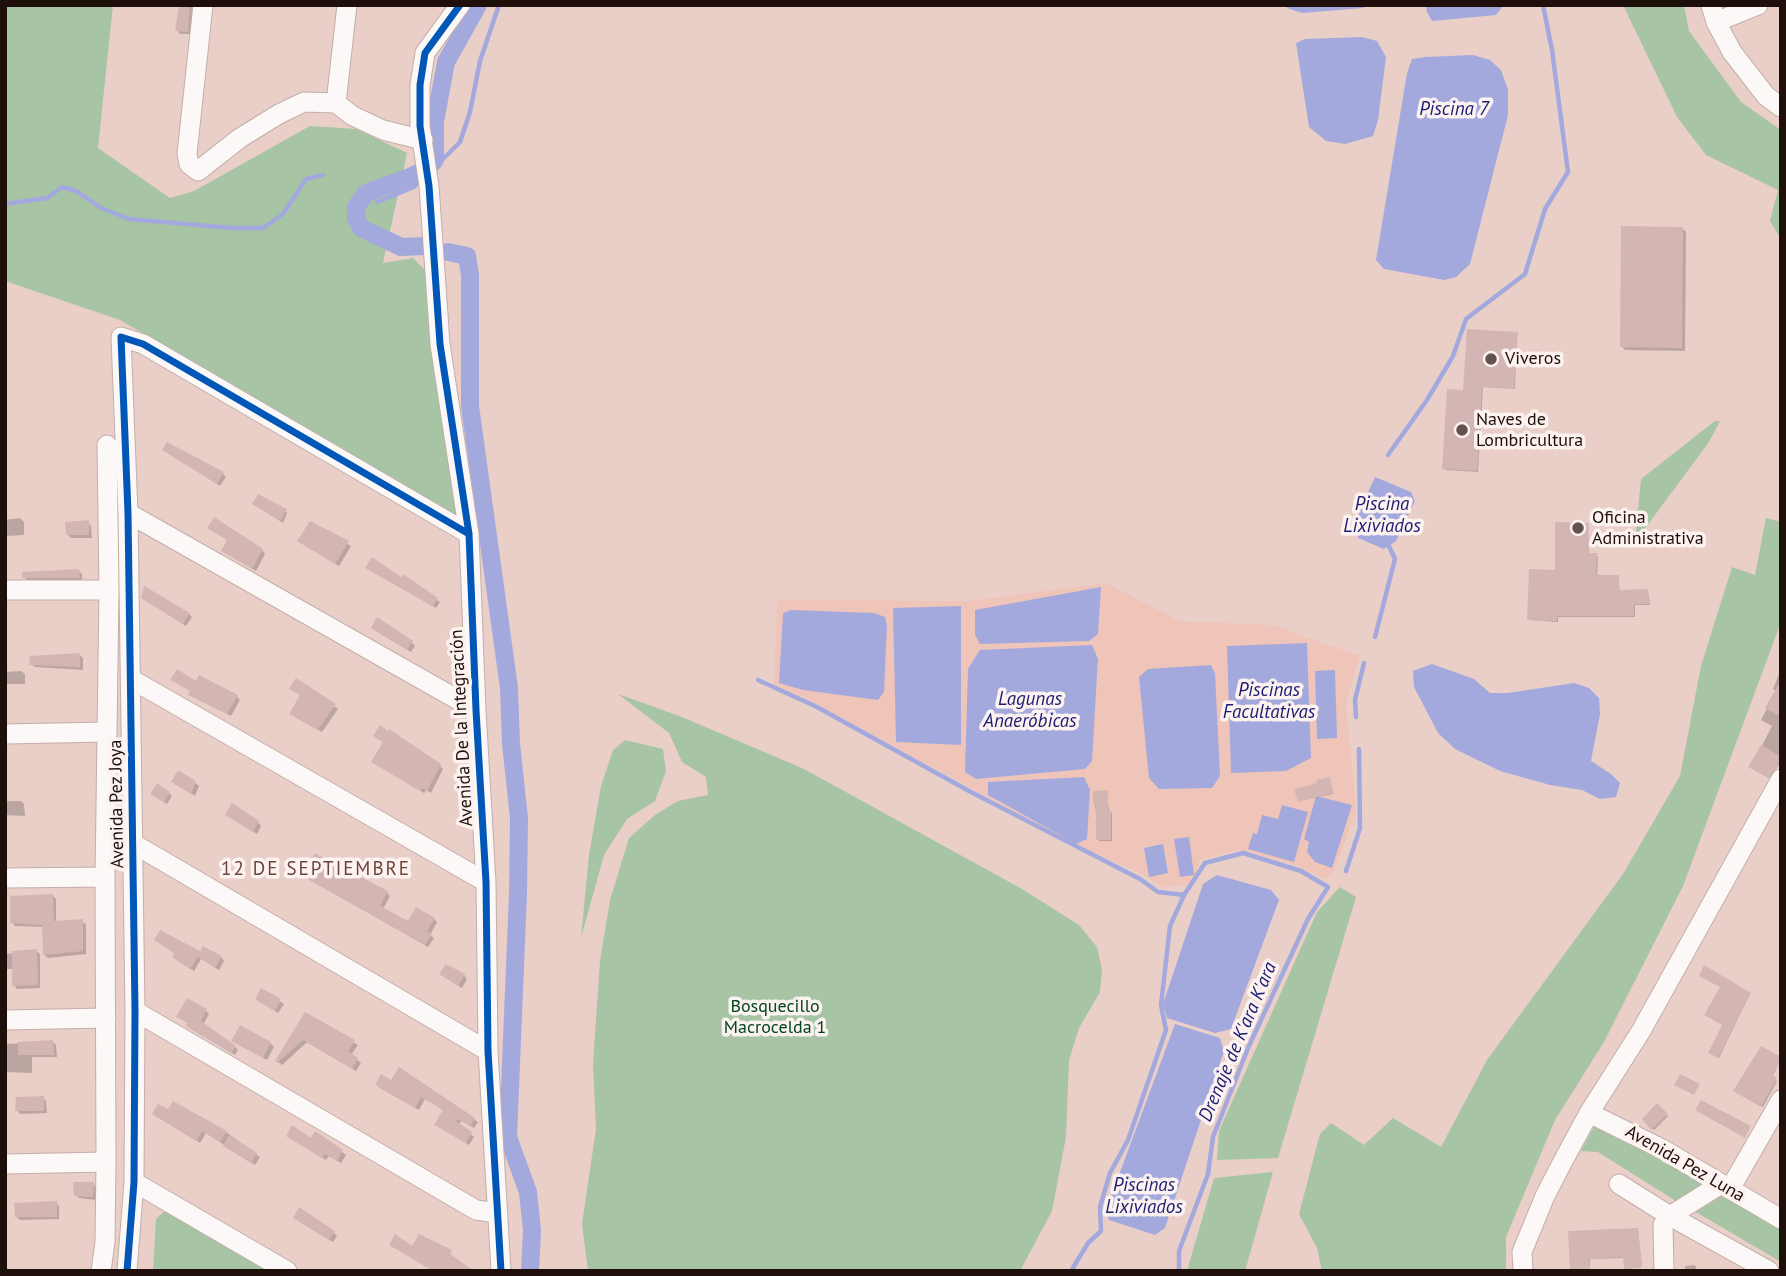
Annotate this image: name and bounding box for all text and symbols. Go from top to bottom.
water label: Piscina 7 [1419,99,1489,121]
place label: Viveros [1505,348,1561,370]
marker: Viveros [1483,351,1499,367]
place label: Naves de Lombricultura [1476,409,1583,452]
marker: Naves de Lombricultura [1454,422,1470,438]
water label: Piscina Lixiviados [1343,494,1421,538]
place label: Oficina Administrativa [1592,507,1704,550]
marker: Oficina Administrativa [1570,520,1586,536]
street label: Avenida De la Integración [446,629,478,827]
water label: Piscinas Facultativas [1223,680,1315,724]
water label: Lagunas Anaeróbicas [983,689,1077,733]
street label: Avenida Pez Joya [105,739,129,869]
district label: 12 DE SEPTIEMBRE [223,859,409,881]
water label: Drenaje de K'ara K'ara [1194,959,1282,1125]
park label: Bosquecillo Macrocelda 1 [724,996,826,1038]
street label: Avenida Pez Luna [1621,1121,1749,1207]
water label: Piscinas Lixiviados [1105,1175,1183,1219]

